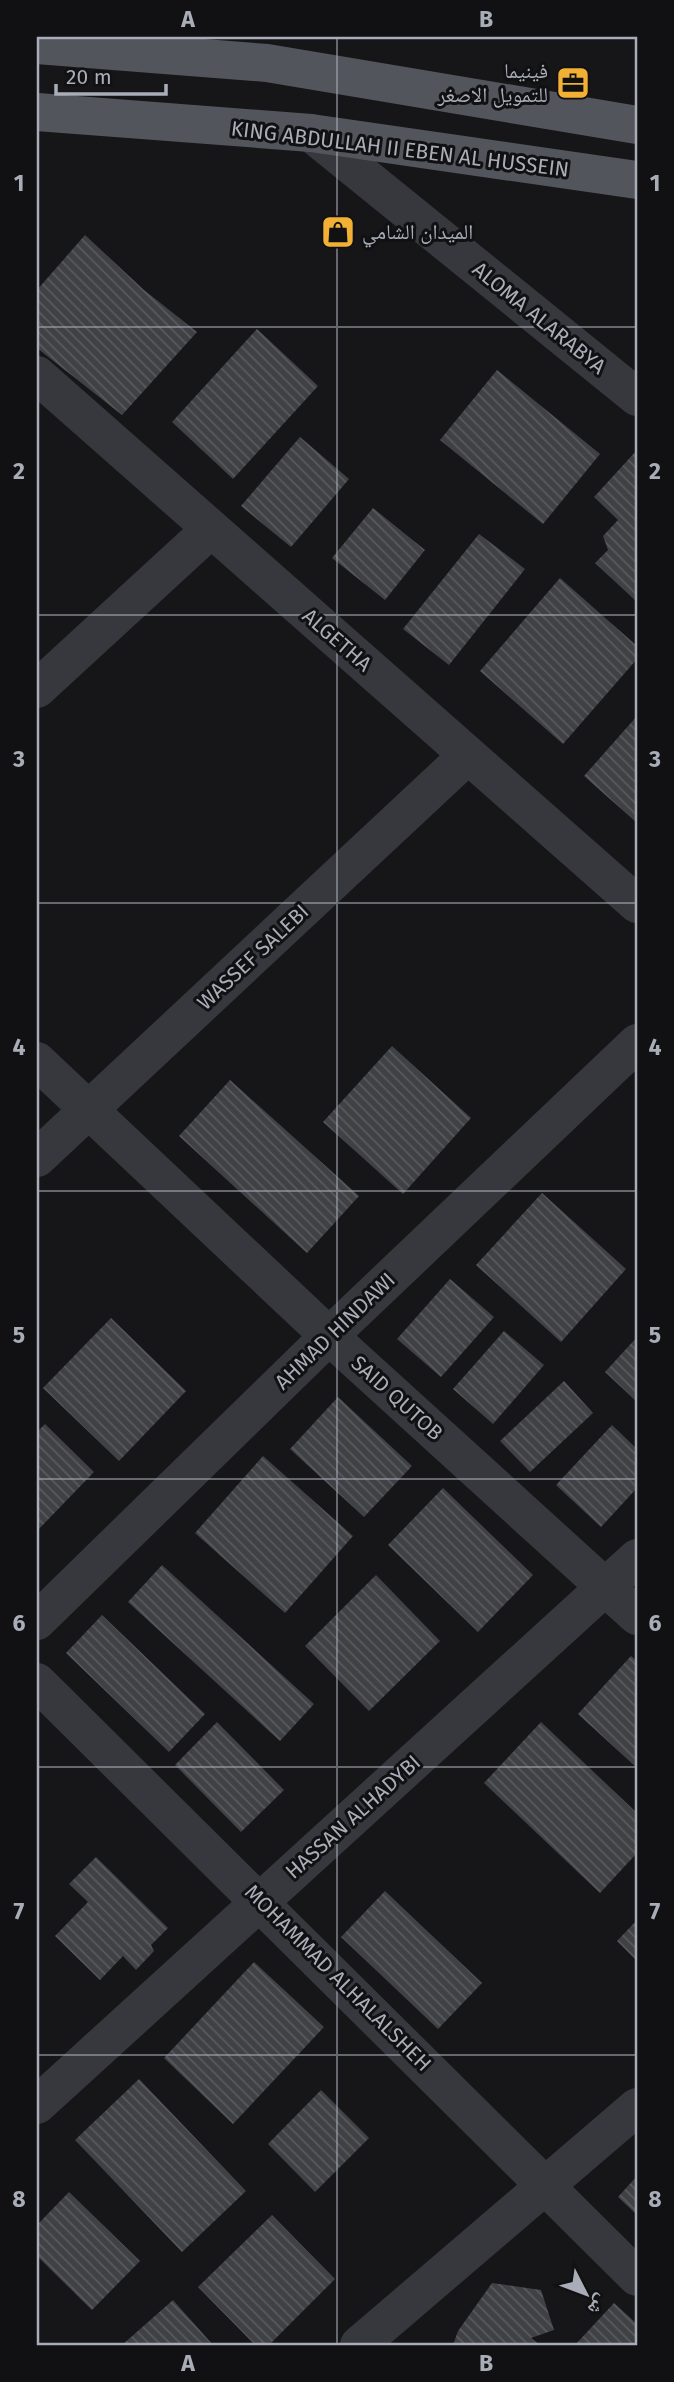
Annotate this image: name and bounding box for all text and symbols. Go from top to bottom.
text: A [180,5,195,33]
text: B [479,5,493,33]
scale bar [56,52,166,96]
place label: فينيما للتمويل الاصغر [437,58,548,108]
text: 20 m [66,64,112,90]
office icon: فينيما للتمويل الاصغر [554,64,592,102]
street label: KING ABDULLAH II EBEN AL HUSSEIN [230,115,570,183]
text: 1 [14,169,24,197]
text: 1 [650,169,660,197]
shop icon: الميدان الشامي [319,213,357,251]
place label: الميدان الشامي [362,219,473,248]
street label: ALOMA ALARABYA [467,256,611,380]
text: 2 [13,457,25,485]
text: 2 [649,457,661,485]
street label: ALGETHA [297,603,377,677]
text: 3 [12,745,25,773]
text: 3 [648,745,661,773]
street label: WASSEF SALEBI [192,899,314,1015]
text: 4 [13,1033,26,1061]
text: 4 [649,1033,662,1061]
street label: AHMAD HINDAWI [269,1267,401,1395]
text: 5 [13,1321,25,1349]
text: 5 [649,1321,661,1349]
street label: SAID QUTOB [346,1350,448,1446]
text: 6 [13,1609,26,1637]
text: 6 [649,1609,662,1637]
street label: HASSAN ALHADYBI [280,1749,426,1885]
street label: MOHAMMAD ALHALALSHEH [239,1879,437,2077]
text: 7 [14,1897,25,1925]
text: 7 [650,1897,661,1925]
text: 8 [12,2185,26,2213]
text: 8 [648,2185,662,2213]
north arrow [552,2260,622,2330]
text: ش [583,2290,614,2320]
text: A [180,2349,195,2377]
text: B [479,2349,493,2377]

